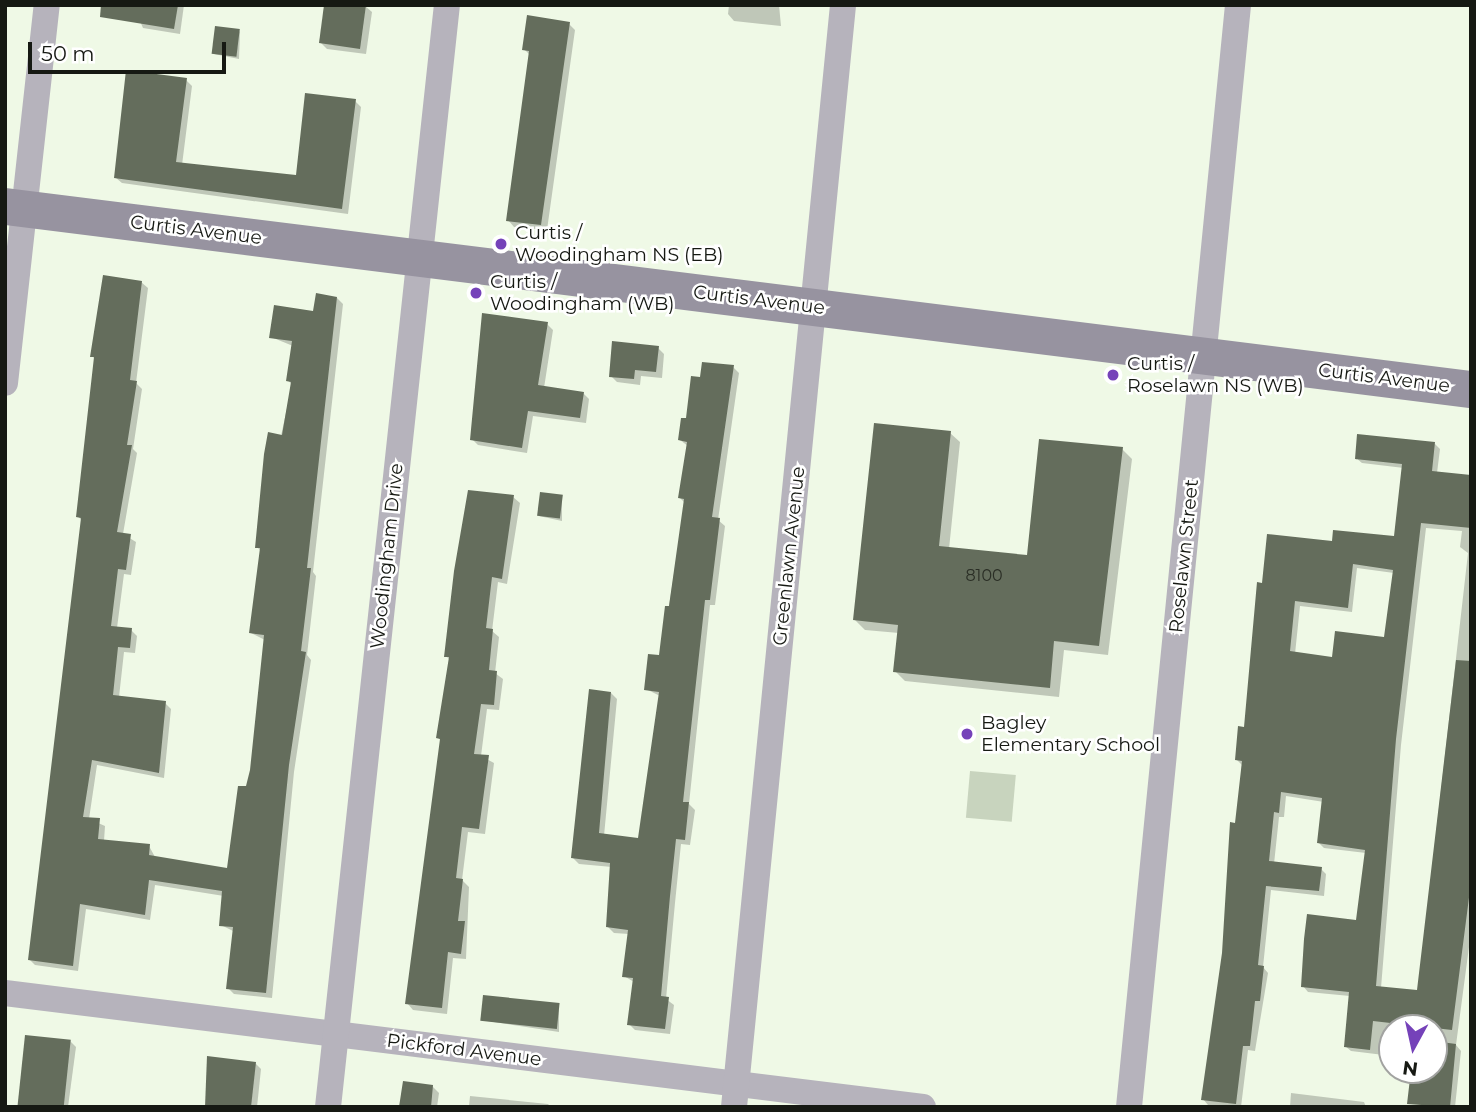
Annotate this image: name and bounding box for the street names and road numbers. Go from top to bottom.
street label: Curtis Avenue [129,211,263,249]
street label: Curtis Avenue [692,281,826,319]
street label: Curtis Avenue [1317,359,1451,397]
street label: Woodingham Drive [366,462,408,650]
street label: Greenlawn Avenue [768,465,810,647]
street label: Roselawn Street [1165,478,1203,634]
street label: Pickford Avenue [385,1029,543,1071]

